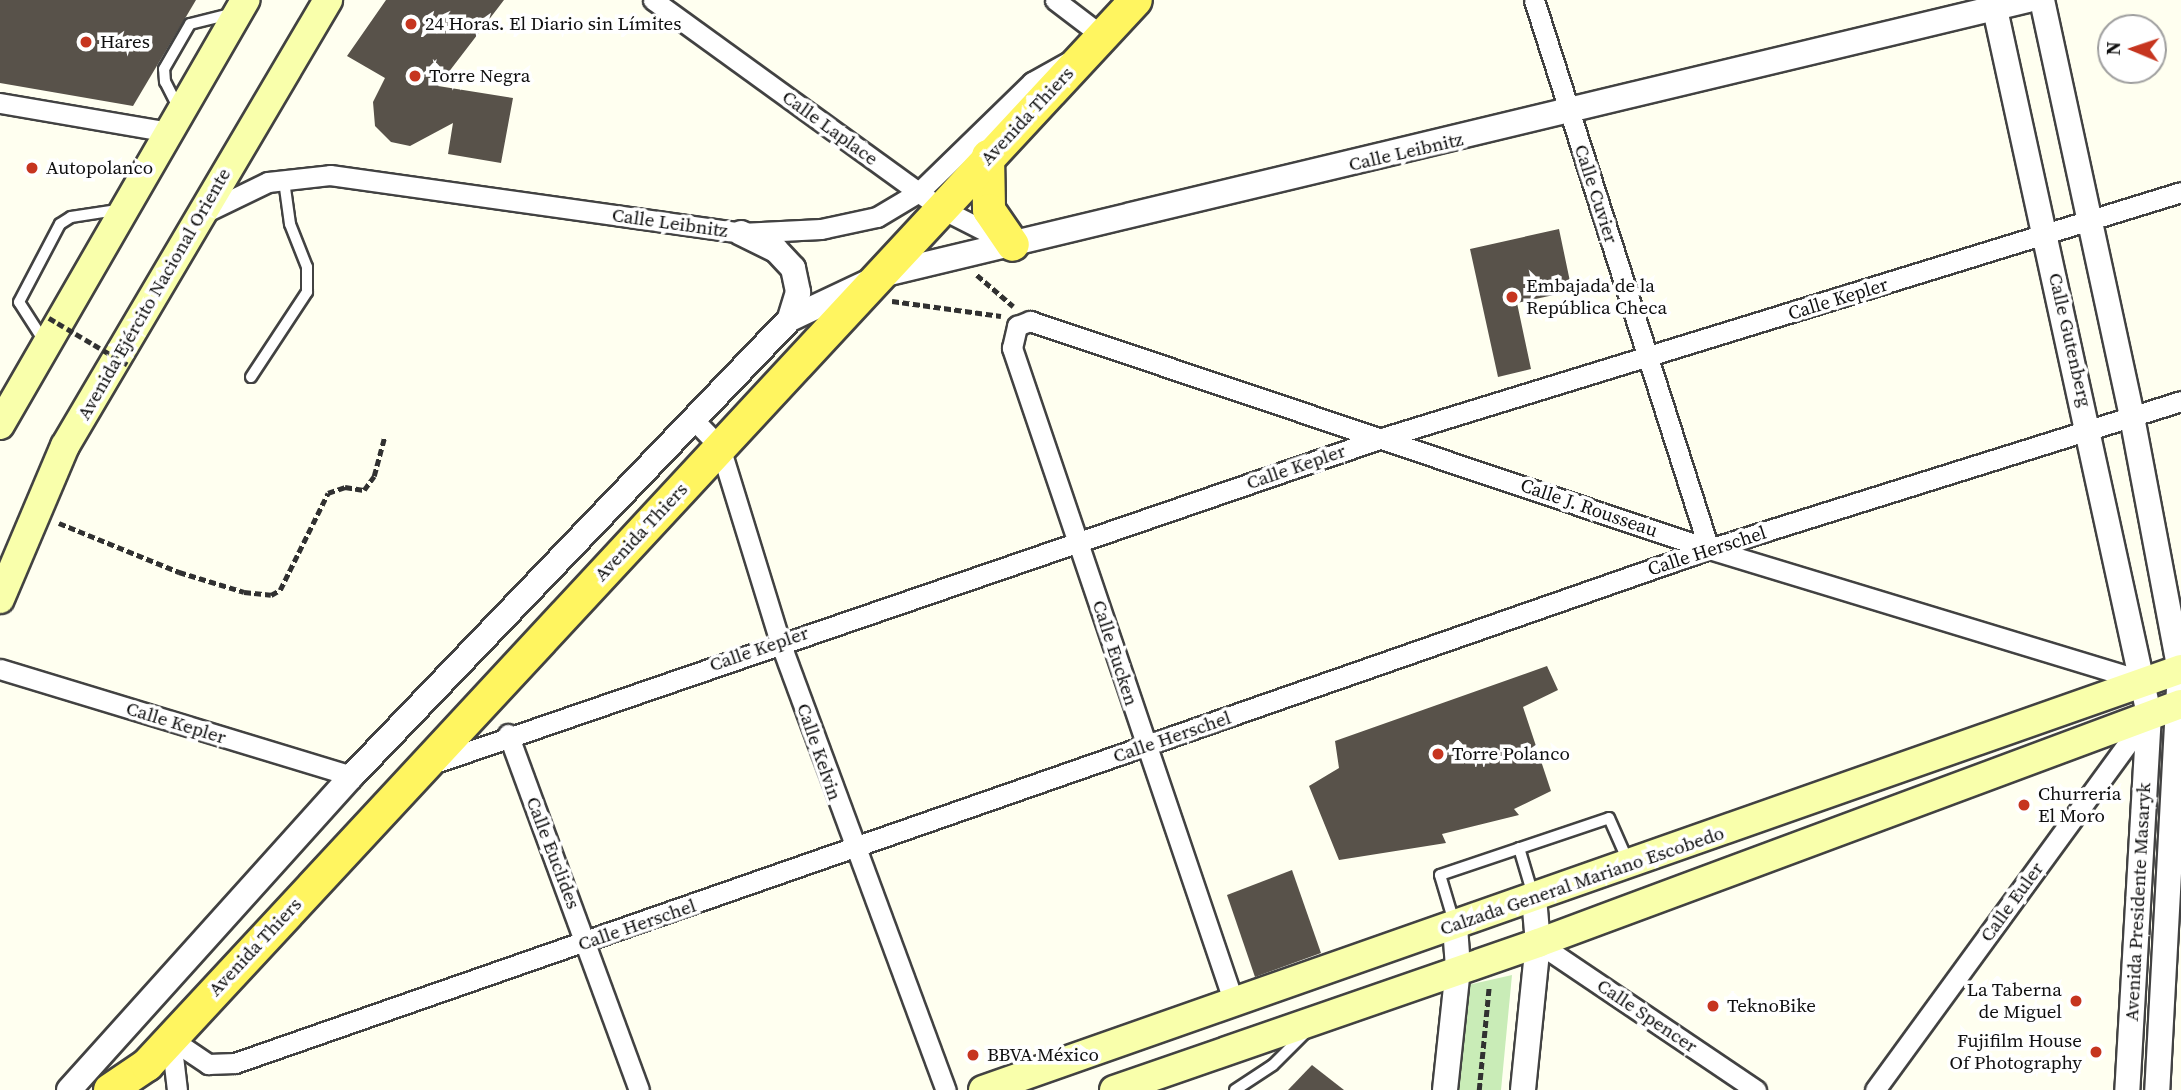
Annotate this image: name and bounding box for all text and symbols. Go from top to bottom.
place label: 24 Horas. El Diario sin Límites [425,13,681,35]
north arrow [2097,14,2167,84]
marker: 24 Horas. El Diario sin Límites [403,16,419,32]
place label: Hares [100,31,150,53]
marker: Hares [78,34,94,50]
text: N [2100,41,2126,56]
street label: Avenida Thiers [975,62,1079,170]
place label: Torre Negra [429,65,530,87]
marker: Torre Negra [407,68,423,84]
street label: Calle Laplace [778,86,882,170]
street label: Calle Leibnitz [1347,128,1465,176]
street label: Calle Cuvier [1569,142,1623,246]
place label: Autopolanco [46,157,153,179]
marker: Autopolanco [24,160,40,176]
street label: Avenida Ejército Nacional Oriente [72,164,236,424]
street label: Calle Leibnitz [611,204,729,242]
street label: Calle Gutenberg [2043,271,2097,409]
street label: Calle Kepler [1785,273,1891,325]
place label: Embajada de la República Checa [1526,275,1667,319]
marker: Embajada de la República Checa [1504,289,1520,305]
street label: Calle Kepler [1244,439,1348,495]
street label: Calle J. Rousseau [1517,474,1661,542]
street label: Avenida Thiers [589,478,693,586]
street label: Calle Herschel [1645,521,1769,581]
street label: Calle Eucken [1087,597,1143,709]
street label: Calle Kepler [707,621,811,677]
street label: Calle Kepler [123,697,229,749]
street label: Calle Kelvin [792,700,846,804]
street label: Calle Herschel [1110,706,1234,768]
place label: Torre Polanco [1452,743,1570,765]
marker: Torre Polanco [1430,746,1446,762]
street label: Avenida Presidente Masaryk [2120,782,2156,1022]
place label: Churreria El Moro [2038,783,2121,827]
street label: Calle Euclides [521,794,585,912]
marker: Churreria El Moro [2016,797,2032,813]
street label: Calzada General Mariano Escobedo [1437,822,1727,940]
street label: Calle Euler [1975,858,2049,946]
street label: Avenida Thiers [203,893,307,1001]
street label: Calle Herschel [575,894,699,956]
street label: Calle Spencer [1593,974,1701,1058]
place label: La Taberna de Miguel [1966,979,2062,1023]
marker: La Taberna de Miguel [2068,993,2084,1009]
place label: TeknoBike [1727,995,1816,1017]
marker: TeknoBike [1705,998,1721,1014]
place label: Fujifilm House Of Photography [1950,1030,2082,1074]
place label: BBVA México [987,1044,1099,1066]
marker: Fujifilm House Of Photography [2088,1044,2104,1060]
marker: BBVA México [965,1047,981,1063]

